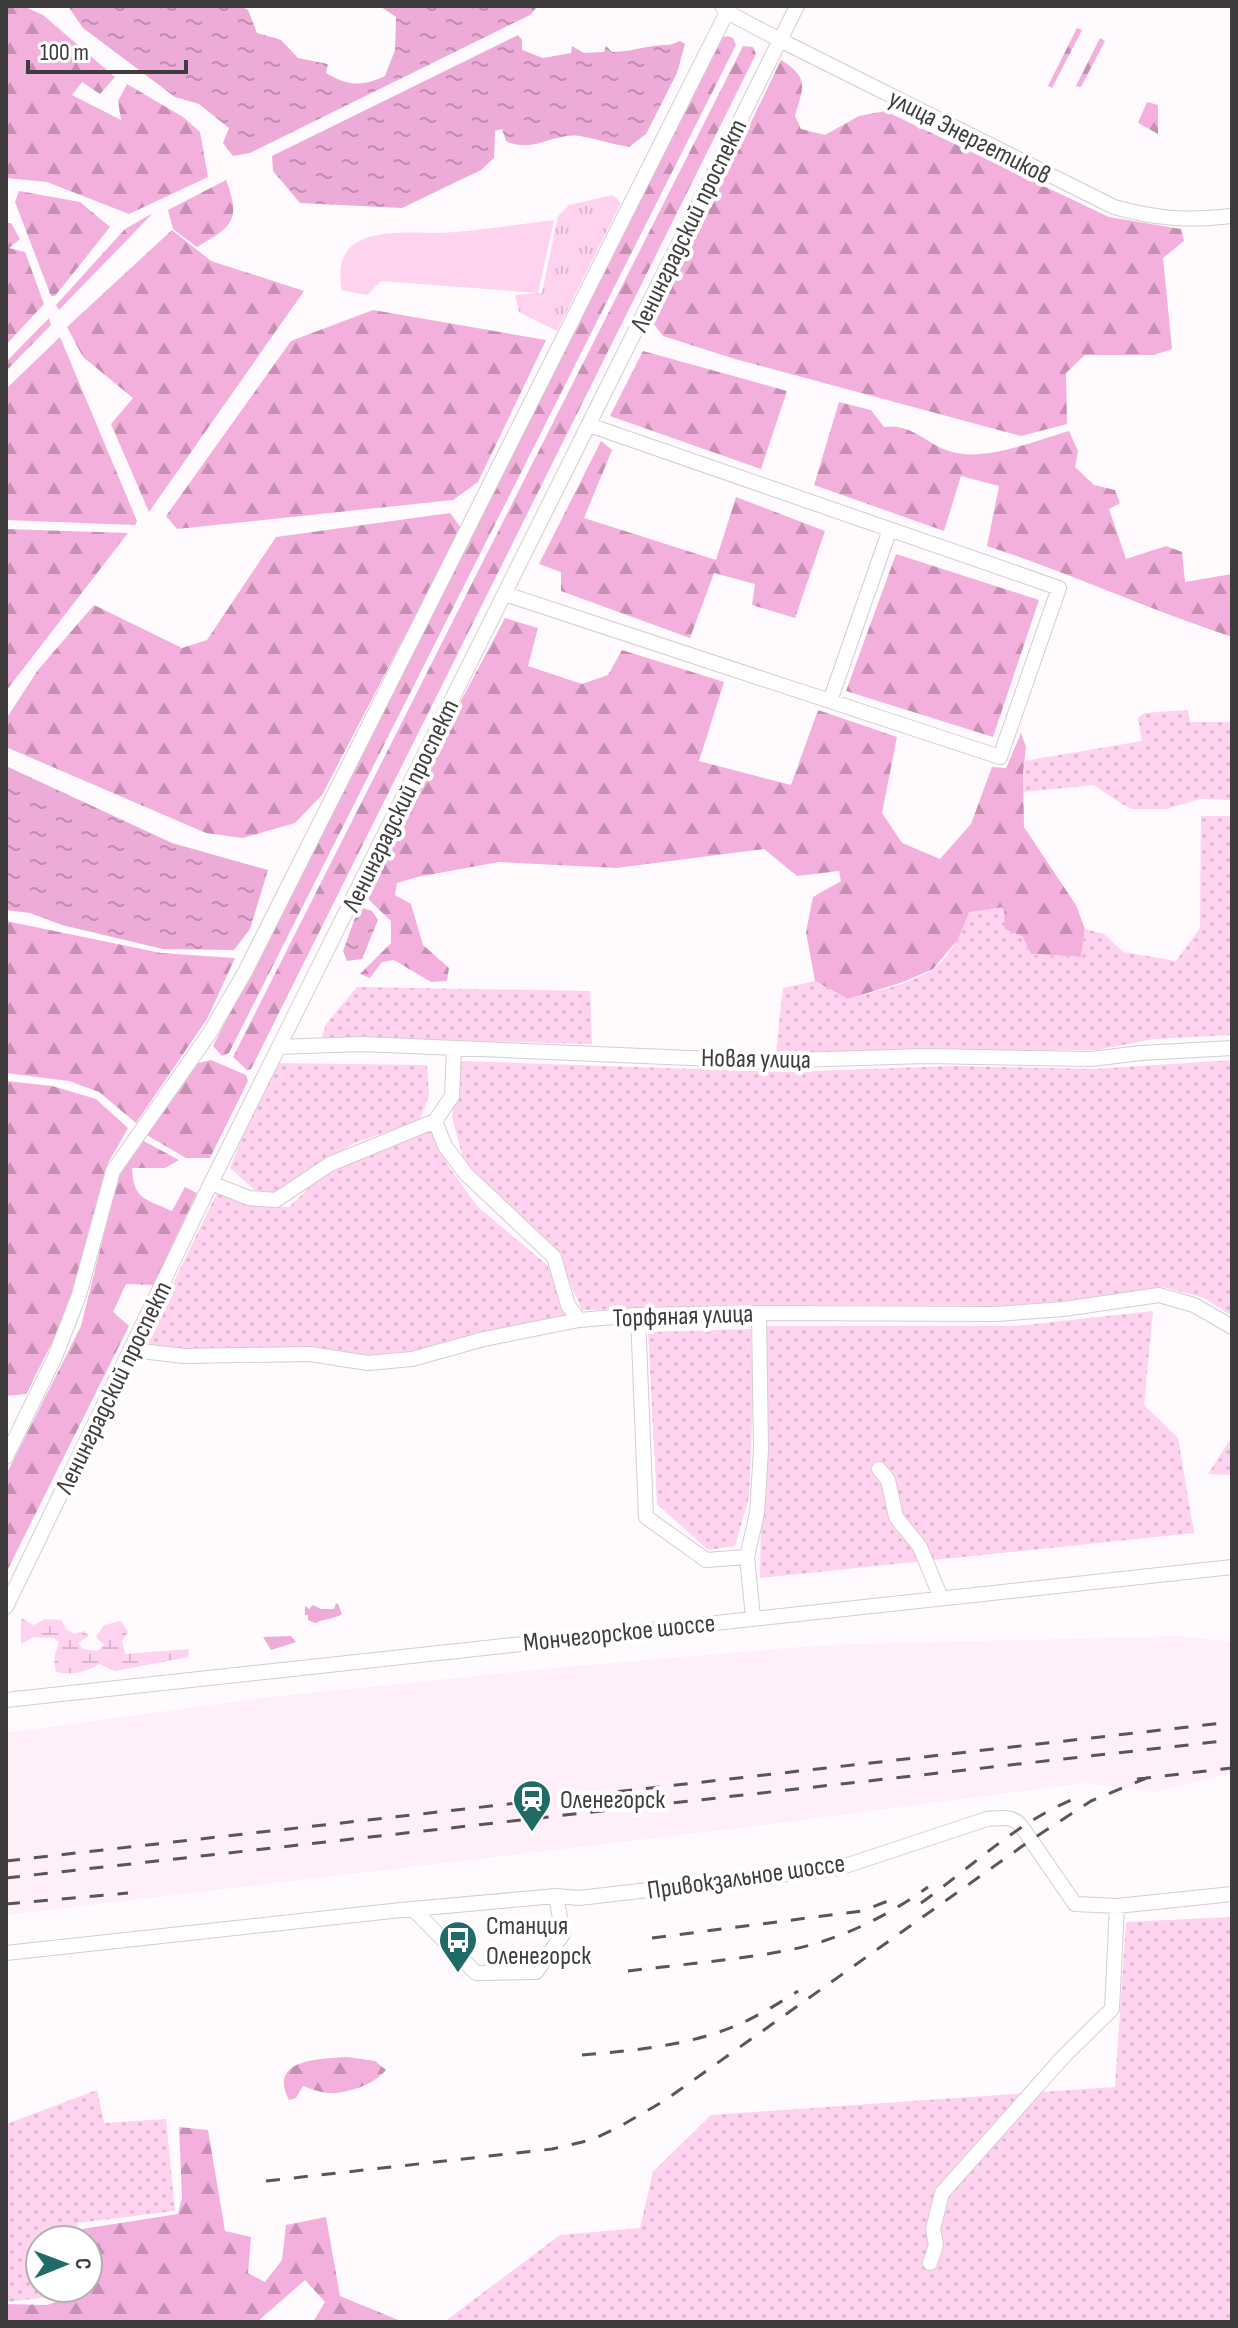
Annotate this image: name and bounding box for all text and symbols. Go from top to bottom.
scale bar [28,24,186,74]
text: 100 m [40,38,89,67]
street label: улица Энергетиков [883,83,1056,192]
street label: Ленинградский проспект [624,114,754,338]
street label: Ленинградский проспект [336,694,466,918]
street label: Новая улица [701,1043,811,1076]
street label: Ленинградский проспект [49,1276,179,1500]
street label: Торфяная улица [612,1299,754,1334]
street label: Мончегорское шоссе [522,1608,717,1659]
station icon: Оленегорск [511,1778,553,1833]
place label: Оленегорск [560,1785,665,1816]
street label: Привокзальное шоссе [645,1848,847,1907]
place label: Станция Оленегорск [486,1911,591,1972]
bus stop icon: Станция Оленегорск [437,1919,479,1974]
north arrow [24,2224,104,2304]
text: С [69,2258,96,2270]

